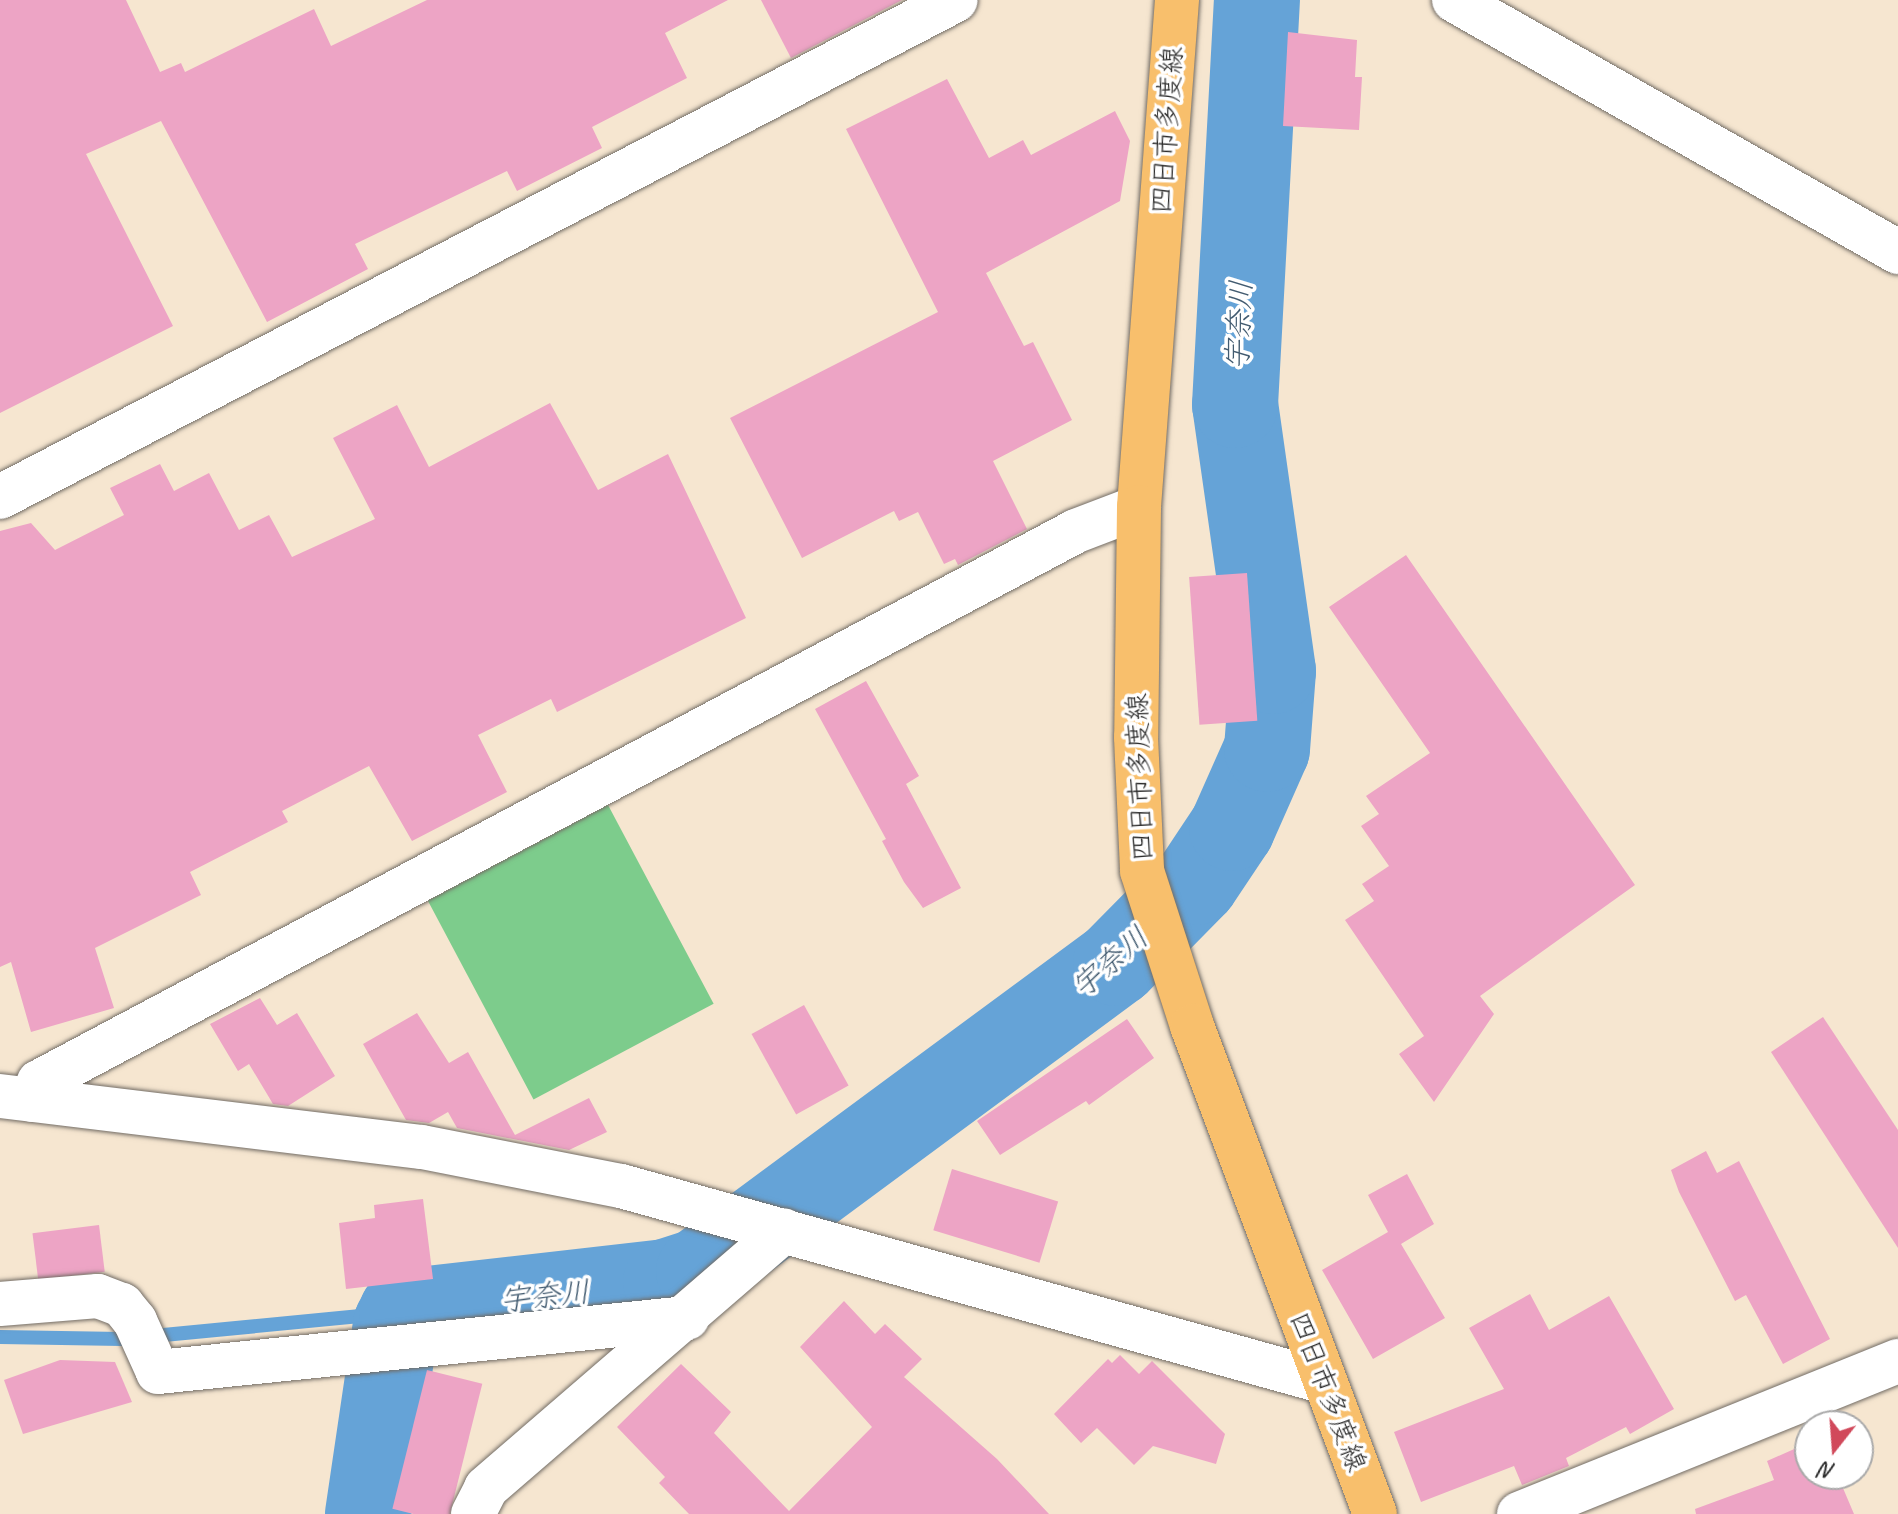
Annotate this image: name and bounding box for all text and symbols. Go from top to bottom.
street label: 四日市多度線 [1144,45,1190,215]
water label: 宇奈川 [1219,279,1259,371]
street label: 四日市多度線 [1120,692,1160,862]
water label: 宇奈川 [1064,919,1156,1005]
water label: 宇奈川 [498,1273,592,1319]
street label: 四日市多度線 [1282,1308,1374,1476]
north arrow [1794,1410,1874,1490]
text: N [1817,1456,1838,1486]

